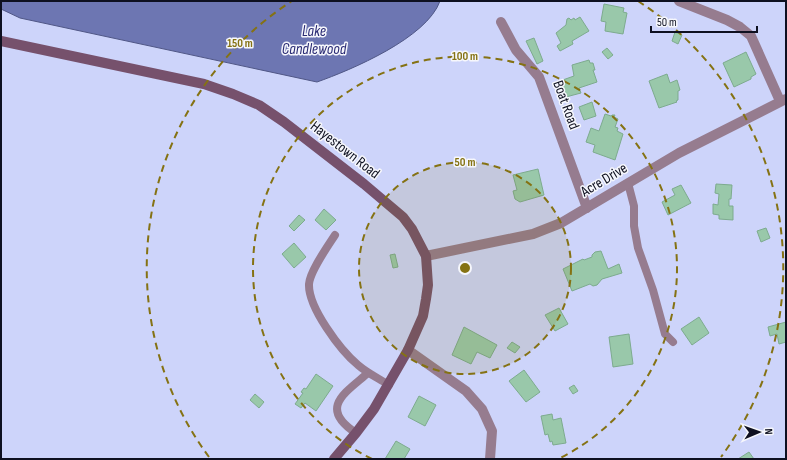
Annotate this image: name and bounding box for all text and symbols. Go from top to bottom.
scale bar [651,8,757,34]
text: 50 m [657,15,677,30]
water label: Lake Candlewood [282,22,347,59]
text: 150 m [227,36,253,51]
text: 100 m [452,49,478,64]
street label: Boat Road [548,78,584,132]
street label: Hayestown Road [306,117,384,183]
text: 50 m [455,155,475,170]
street label: Acre Drive [576,159,631,202]
centre of rings [458,261,472,275]
north arrow [739,412,779,452]
text: N [762,429,775,435]

